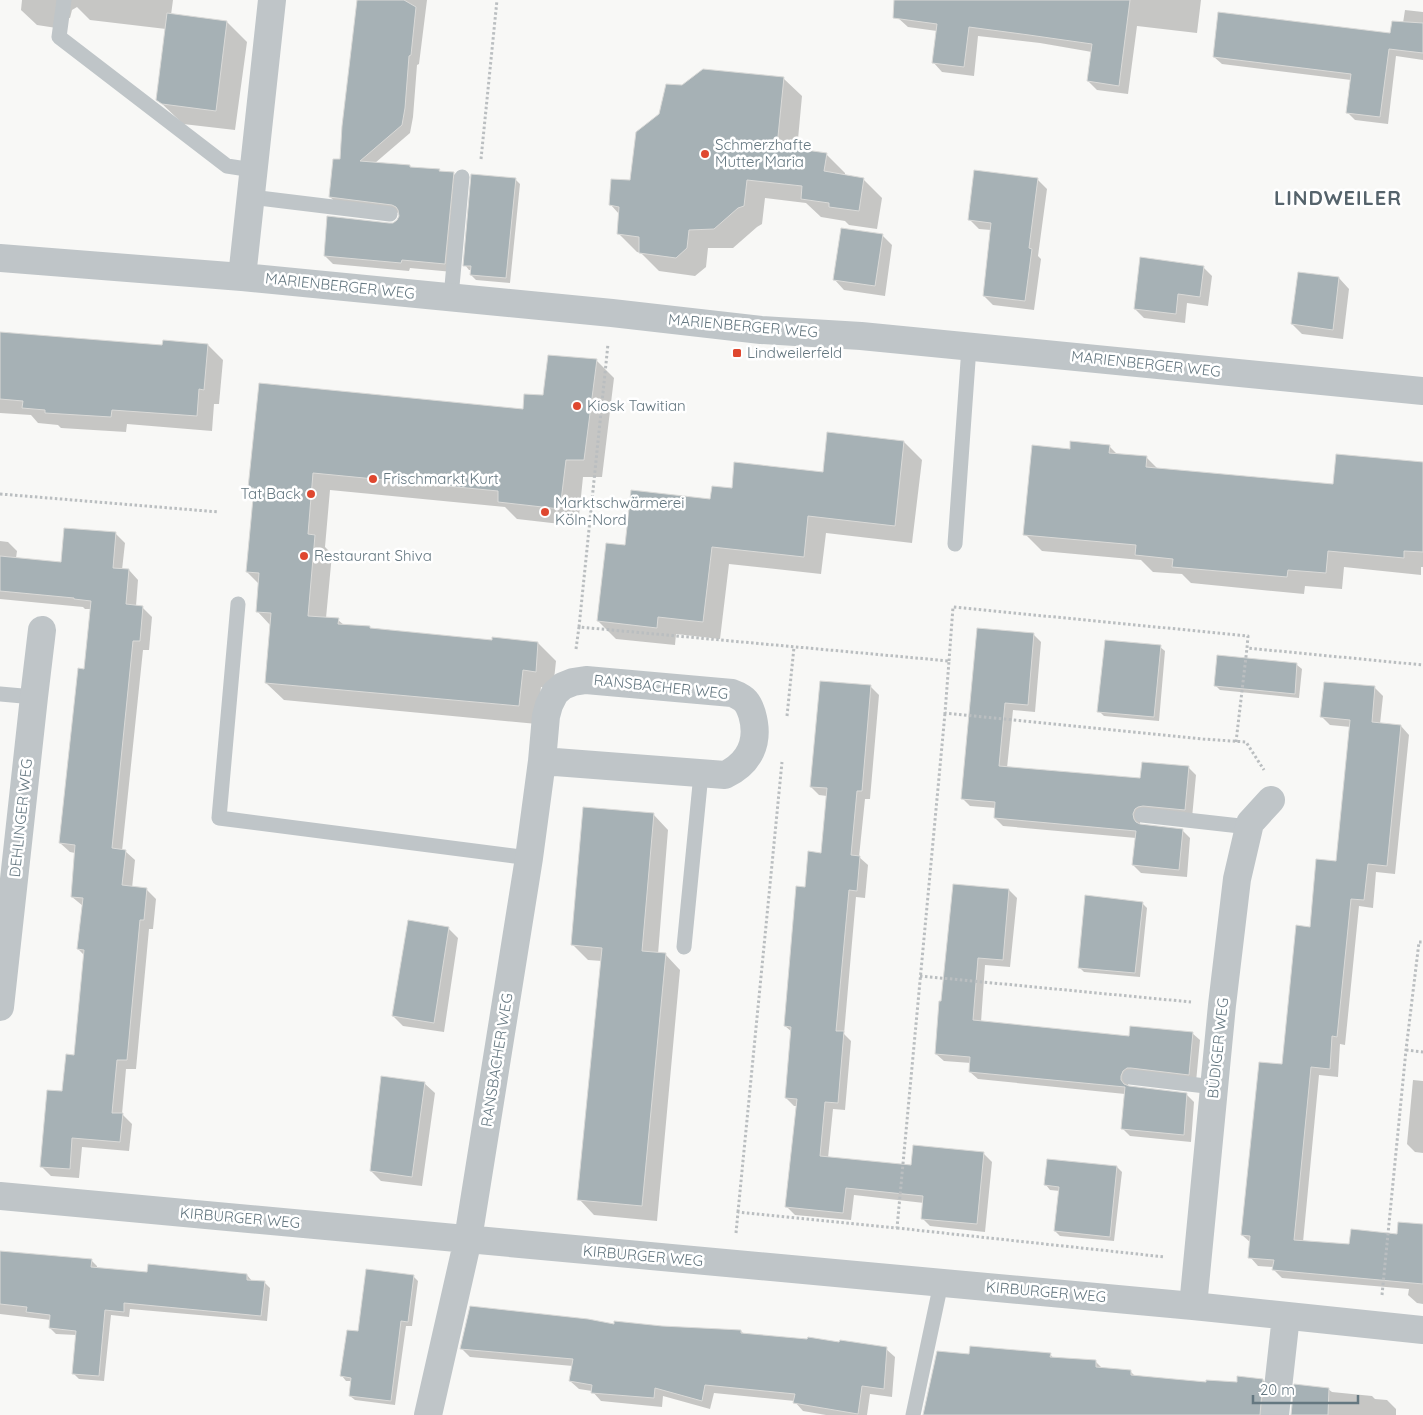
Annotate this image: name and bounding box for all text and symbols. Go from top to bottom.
place label: Schmerzhafte Mutter Maria [715,135,811,171]
marker: Schmerzhafte Mutter Maria [699,148,711,160]
district label: LINDWEILER [1274,185,1402,210]
street label: MARIENBERGER WEG [264,268,416,303]
street label: MARIENBERGER WEG [667,309,819,342]
place label: Lindweilerfeld [747,343,842,362]
street label: MARIENBERGER WEG [1070,346,1222,381]
marker: Lindweilerfeld [731,347,743,359]
place label: Kiosk Tawitian [587,396,686,415]
marker: Kiosk Tawitian [571,400,583,412]
place label: Frischmarkt Kurt [383,469,499,488]
marker: Frischmarkt Kurt [367,473,379,485]
place label: Tat Back [241,484,301,503]
marker: Tat Back [305,488,317,500]
place label: Marktschwärmerei Köln-Nord [555,493,685,529]
marker: Marktschwärmerei Köln-Nord [539,506,551,518]
place label: Restaurant Shiva [314,546,432,565]
marker: Restaurant Shiva [298,550,310,562]
street label: RANSBACHER WEG [593,670,729,703]
street label: DEHLINGER WEG [5,758,36,878]
street label: RANSBACHER WEG [477,992,516,1128]
street label: BÜDIGER WEG [1203,996,1232,1099]
street label: KIRBURGER WEG [179,1203,301,1232]
street label: KIRBURGER WEG [582,1241,704,1270]
street label: KIRBURGER WEG [985,1277,1107,1306]
scale bar [1253,1372,1358,1404]
text: 20 m [1260,1380,1295,1399]

